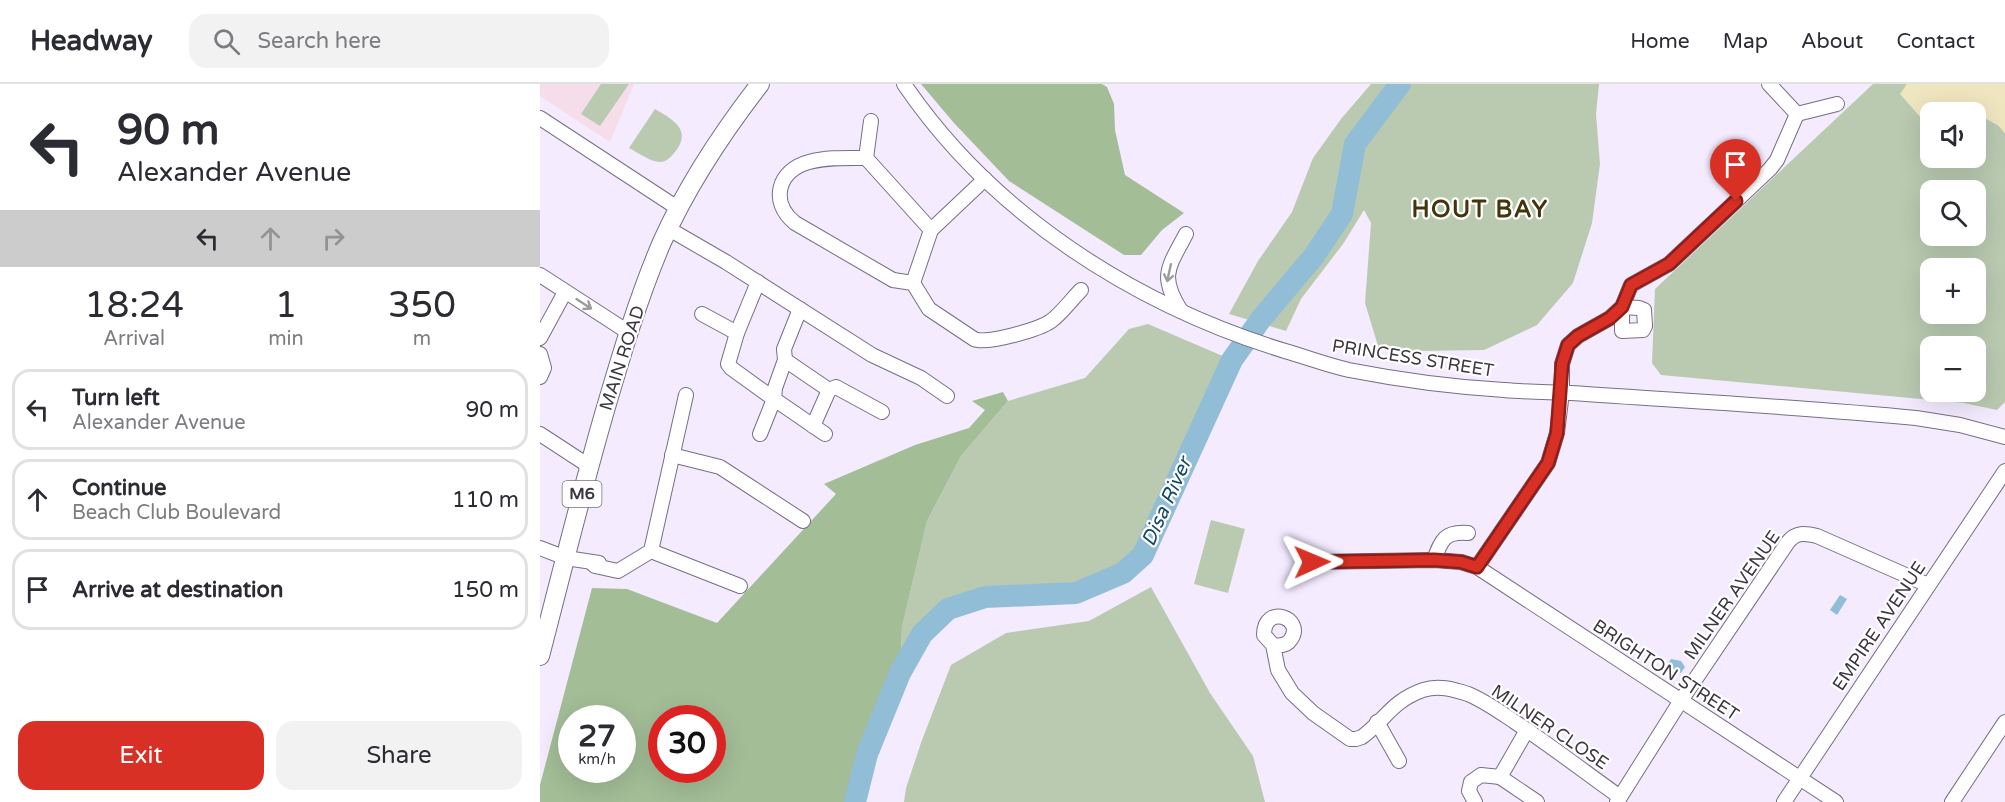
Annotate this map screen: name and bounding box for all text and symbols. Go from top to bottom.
search box [189,14,609,68]
text: Headway [30,24,153,58]
icon: search [210,25,243,58]
text: Search here [258,28,381,54]
text: Home [1630,29,1690,54]
text: Map [1723,29,1768,54]
text: About [1801,29,1863,54]
text: Contact [1896,29,1975,54]
map controls [1920,102,1986,402]
button: sound [1920,102,1986,168]
text: 90 m [117,105,219,156]
icon: left [18,108,96,186]
pin [1710,139,1761,201]
icon: arrive [1719,148,1752,181]
text: Alexander Avenue [117,156,351,189]
button: search [1920,180,1986,246]
district label: HOUT BAY [1411,195,1549,224]
icon: left [191,222,224,255]
icon: ahead [254,222,287,255]
icon: right [317,222,350,255]
button: + [1920,258,1986,324]
one-way arrow [1163,263,1174,282]
text: 18:24 [84,284,184,327]
text: 1 [275,284,297,327]
text: 350 [388,284,456,327]
one-way arrow [575,298,592,310]
street label: MAIN ROAD [595,303,649,413]
text: Arrival [103,327,165,351]
text: min [268,327,304,351]
text: m [413,327,431,351]
street label: PRINCESS STREET [1331,334,1495,382]
button: − [1920,336,1986,402]
text: Turn left [72,385,160,411]
icon: left [21,393,54,426]
text: 90 m [465,397,519,423]
text: Alexander Avenue [72,411,246,435]
water label: Disa River [1137,452,1198,550]
text: Continue [72,475,167,501]
road number: M6 [562,481,602,507]
icon: ahead [21,483,54,516]
text: 110 m [452,487,519,513]
text: Beach Club Boulevard [72,501,281,525]
street label: MILNER AVENUE [1679,526,1785,664]
position arrow [1280,530,1344,594]
street label: EMPIRE AVENUE [1828,557,1930,695]
icon: arrive [21,573,54,606]
text: Arrive at destination [72,577,283,603]
text: 150 m [452,577,519,603]
street label: BRIGHTON STREET [1589,614,1743,726]
street label: MILNER CLOSE [1487,680,1613,774]
speed limit sign: 30 [648,705,726,783]
text: 27 [578,718,616,755]
button: Exit [18,721,264,790]
button: Share [276,721,522,790]
text: km/h [578,750,616,768]

